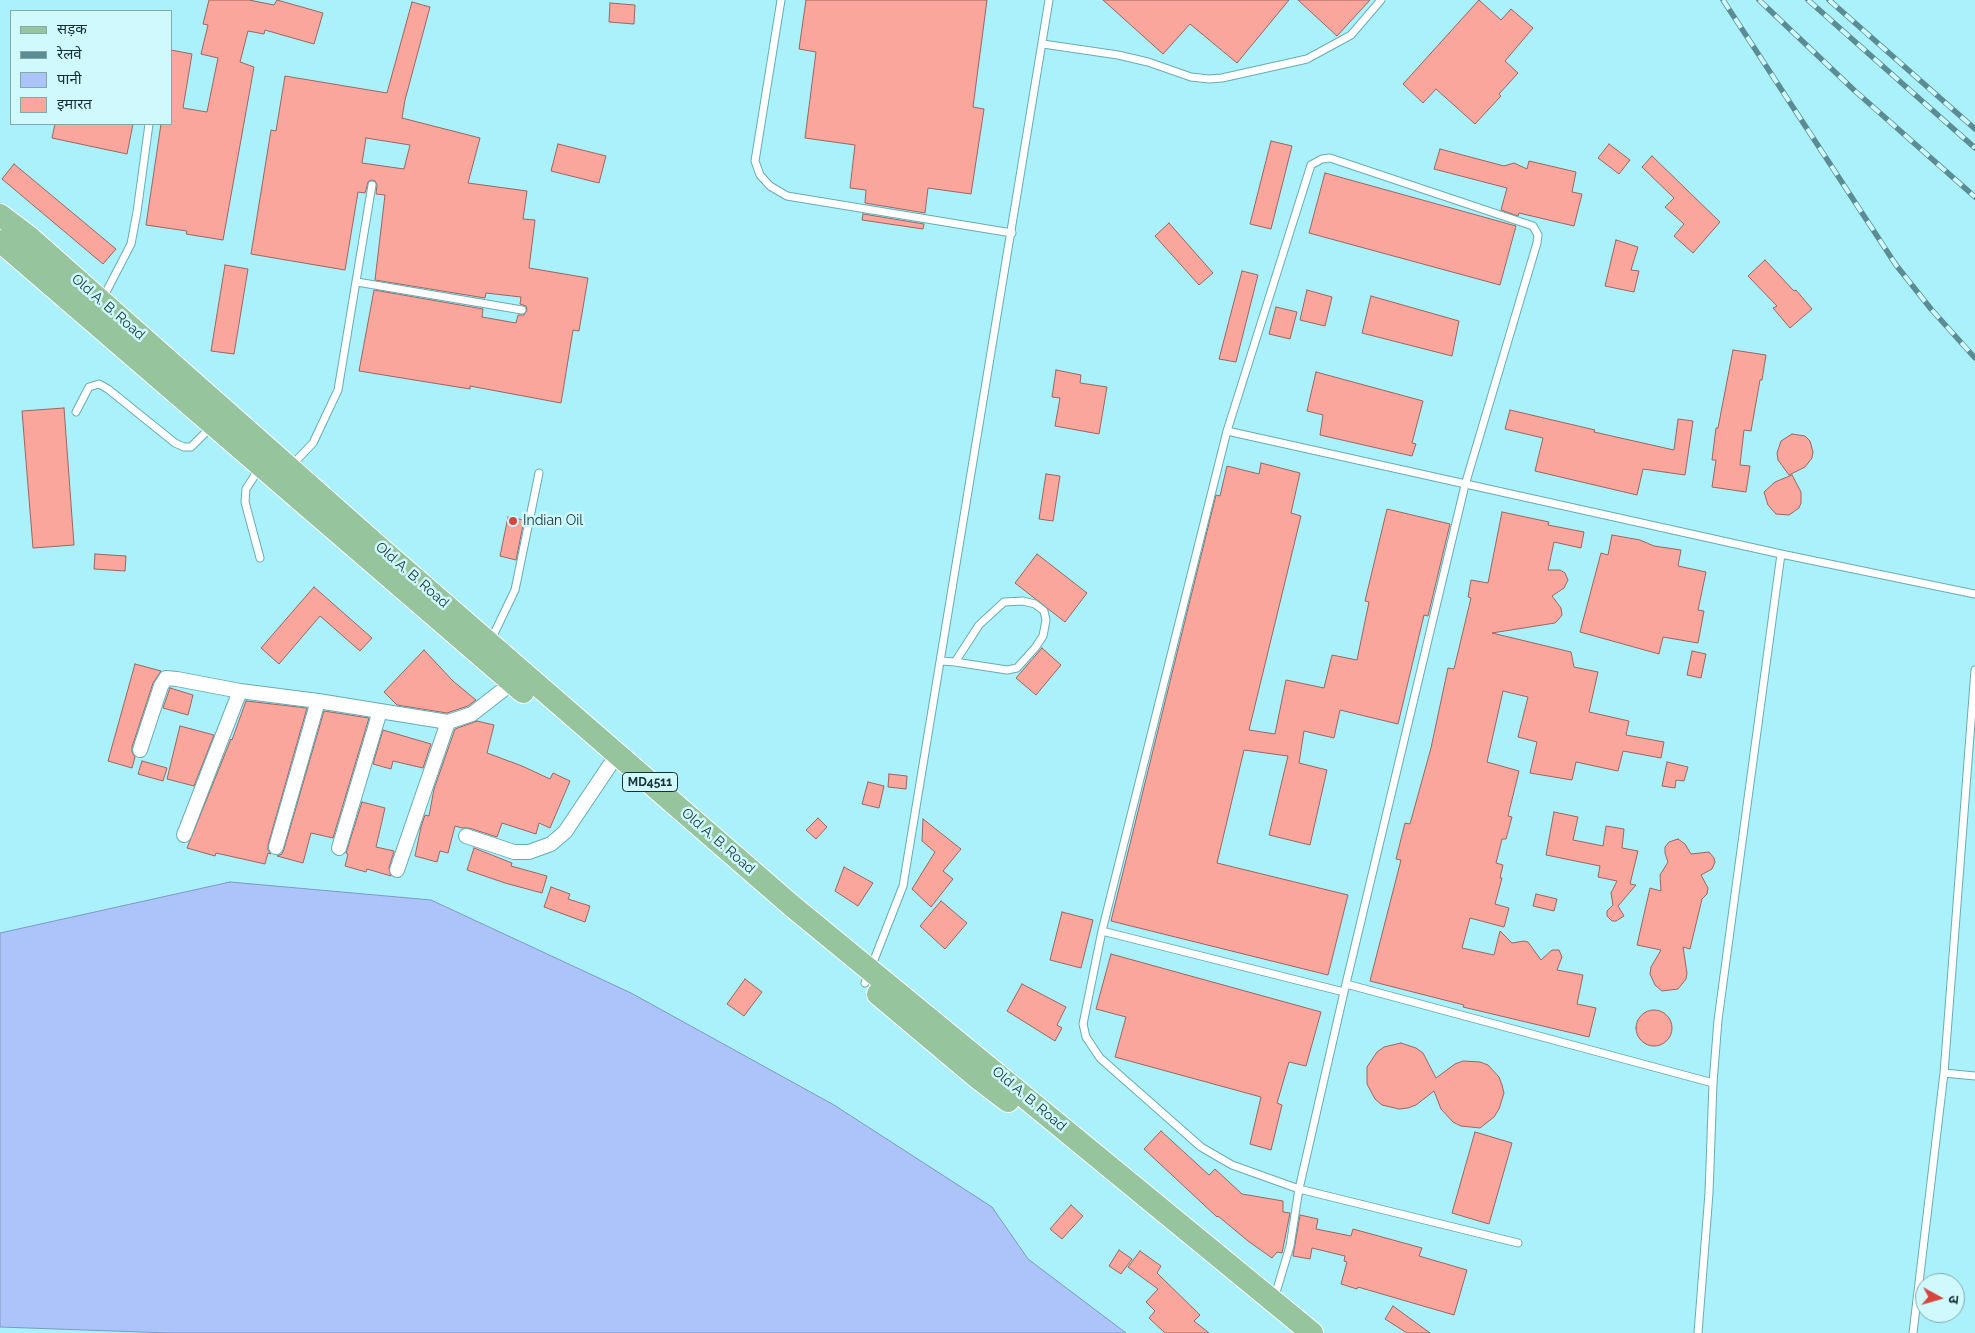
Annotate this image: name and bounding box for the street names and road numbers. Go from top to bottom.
street label: Old A. B. Road [68,271,148,343]
street label: Old A. B. Road [372,539,452,611]
road number: MD4511 [622,772,678,792]
street label: Old A. B. Road [678,805,758,877]
street label: Old A. B. Road [989,1063,1069,1135]

